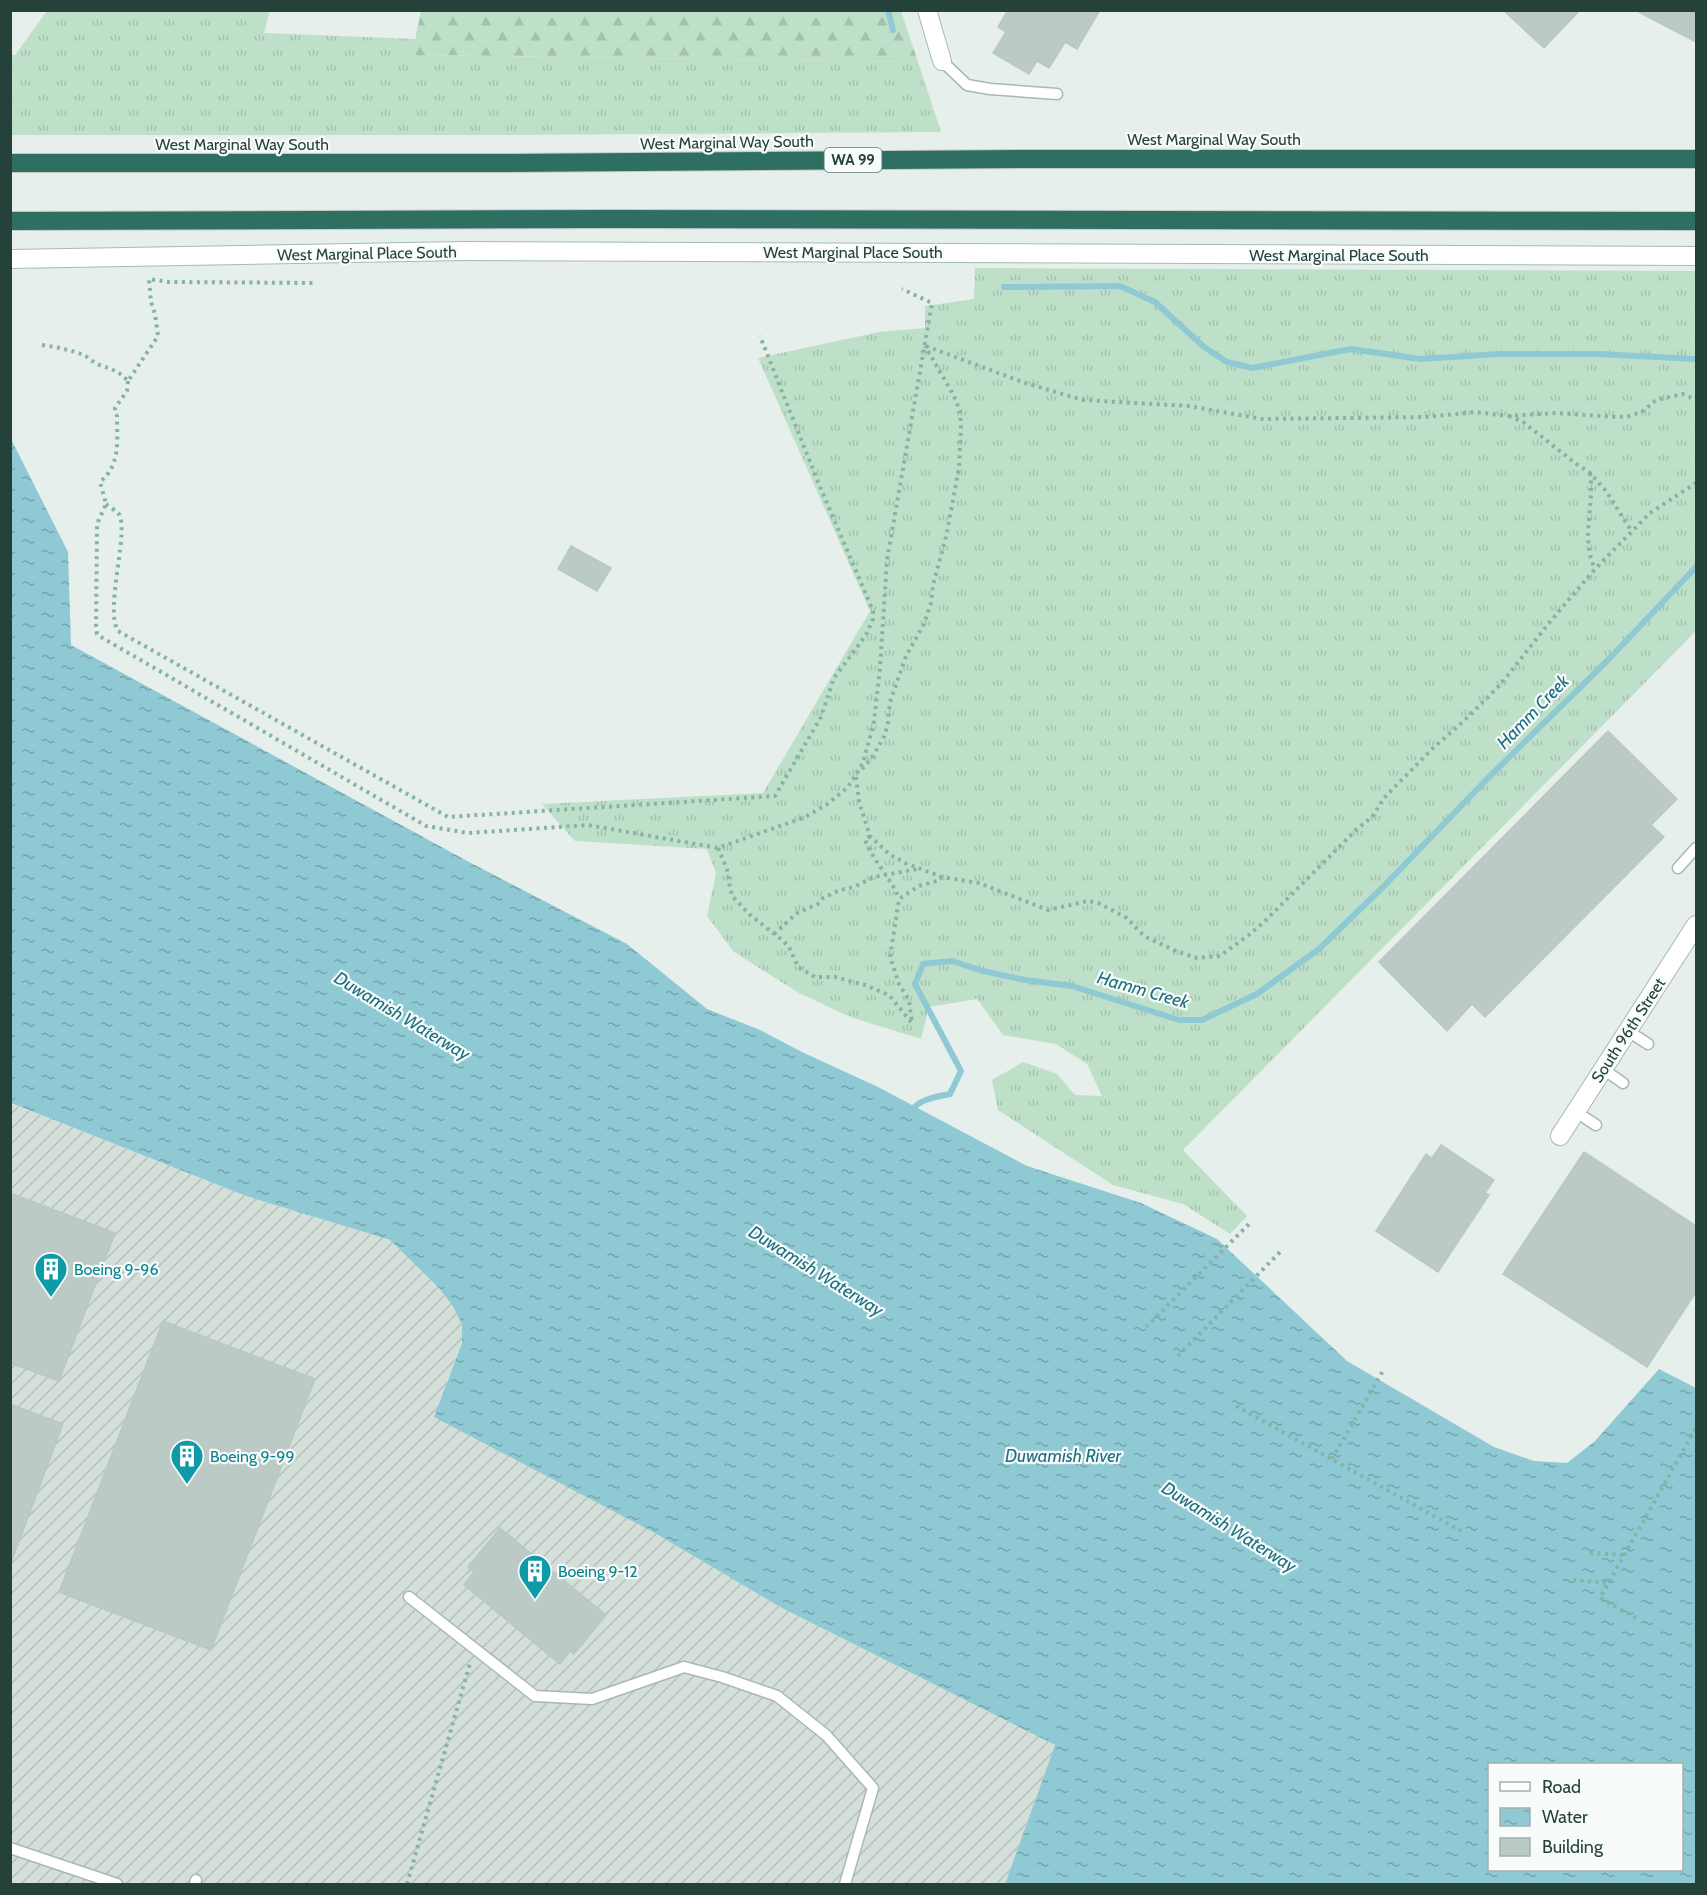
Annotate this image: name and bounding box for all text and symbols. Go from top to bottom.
street label: West Marginal Way South [1127,130,1301,149]
street label: West Marginal Way South [640,131,814,154]
street label: West Marginal Way South [155,135,329,154]
road number: WA 99 [824,148,882,172]
street label: West Marginal Place South [277,242,457,265]
street label: West Marginal Place South [763,243,943,262]
street label: West Marginal Place South [1249,246,1429,265]
water label: Hamm Creek [1492,670,1575,754]
water label: Hamm Creek [1095,966,1193,1014]
water label: Duwamish Waterway [330,967,475,1066]
street label: South 96th Street [1587,974,1670,1086]
water label: Duwamish Waterway [745,1221,888,1322]
building icon: Boeing 9-96 [33,1251,69,1298]
place label: Boeing 9-96 [74,1260,159,1279]
building icon: Boeing 9-99 [169,1438,205,1485]
water label: Duwamish River [1005,1445,1122,1467]
place label: Boeing 9-99 [210,1447,295,1466]
water label: Duwamish Waterway [1158,1477,1301,1578]
building icon: Boeing 9-12 [517,1553,553,1600]
place label: Boeing 9-12 [558,1562,638,1581]
legend [1488,1763,1683,1871]
text: Road [1542,1776,1581,1798]
text: Water [1542,1806,1588,1828]
text: Building [1542,1836,1604,1858]

